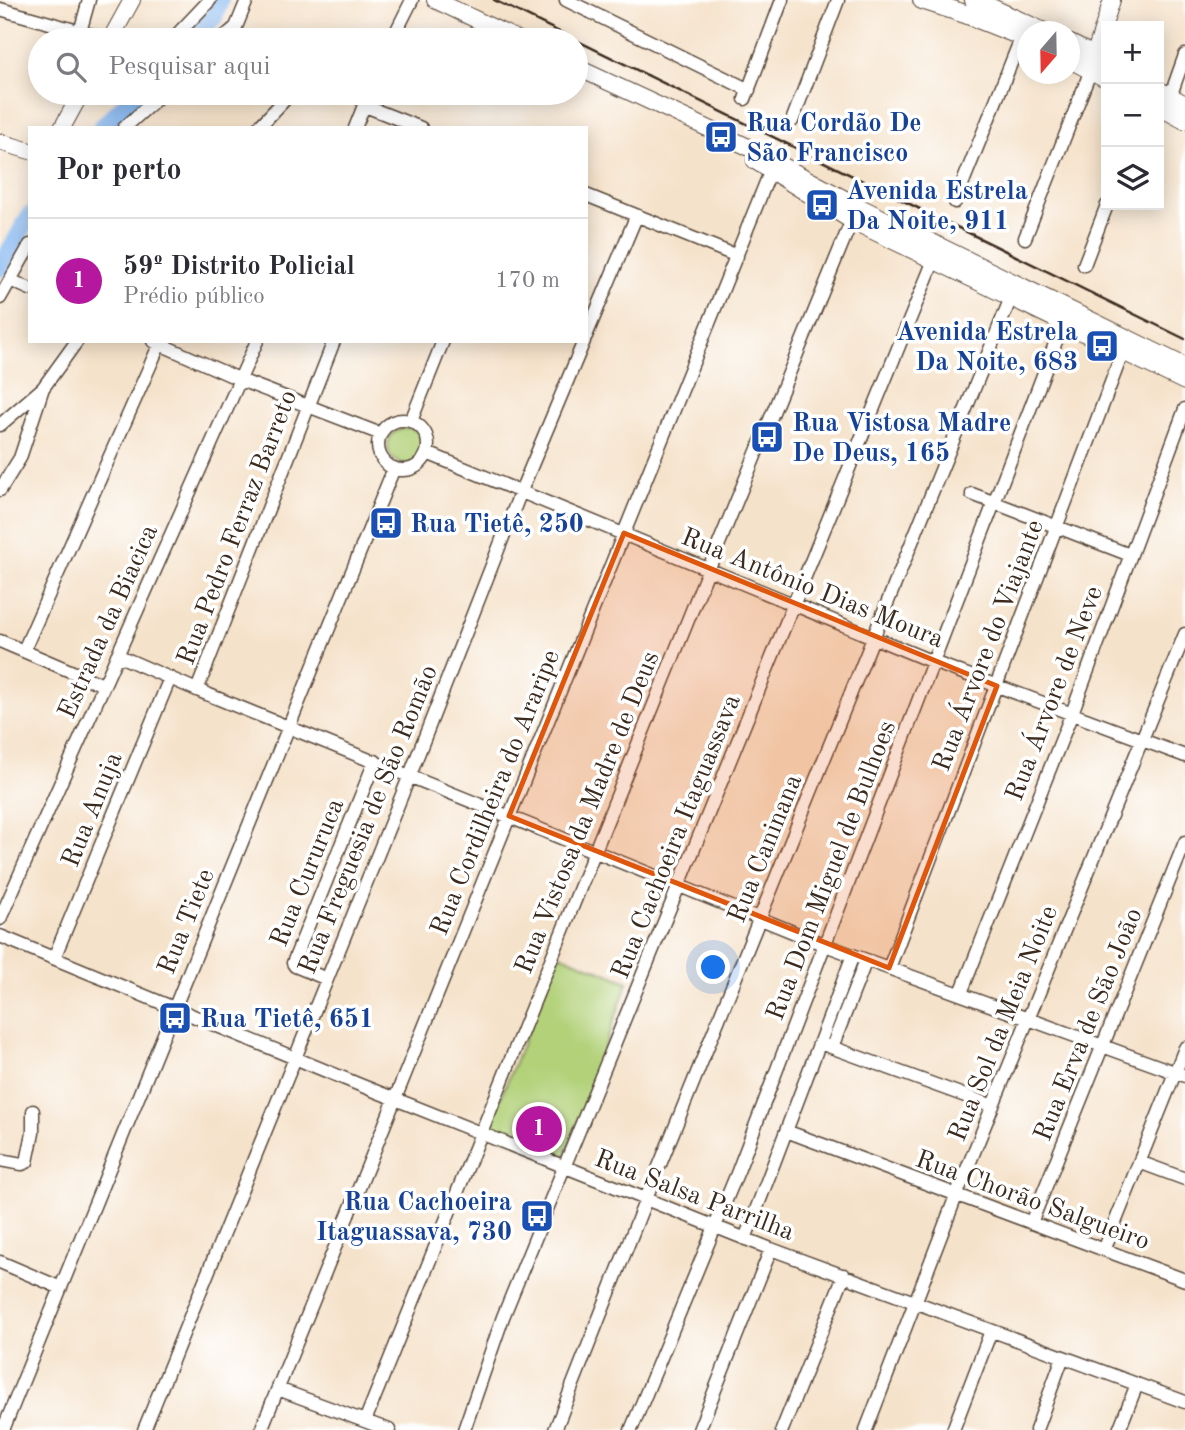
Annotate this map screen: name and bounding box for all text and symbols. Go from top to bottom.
north arrow [1017,21,1080,84]
map controls [1101,21,1164,210]
button: + [1101,21,1164,84]
search box [28,28,588,105]
icon: search [52,48,90,86]
text: Pesquisar aqui [108,54,270,80]
button: − [1101,84,1164,147]
place label: Rua Cordão De São Francisco [746,111,922,167]
bus stop icon: Rua Cordão De São Francisco [702,118,740,156]
button: layers [1101,147,1164,210]
text: Por perto [56,156,182,186]
place label: Avenida Estrela Da Noite, 911 [846,179,1028,235]
bus stop icon: Avenida Estrela Da Noite, 911 [803,186,841,224]
text: 59º Distrito Policial [123,254,355,280]
text: 1 [72,269,86,292]
text: 170 m [495,269,560,292]
text: Prédio público [123,285,265,308]
place label: Avenida Estrela Da Noite, 683 [896,320,1078,376]
bus stop icon: Avenida Estrela Da Noite, 683 [1083,327,1121,365]
street label: Rua Pedro Ferraz Barreto [173,387,302,669]
place label: Rua Vistosa Madre De Deus, 165 [792,411,1011,467]
bus stop icon: Rua Vistosa Madre De Deus, 165 [748,418,786,456]
bus stop icon: Rua Tietê, 250 [367,504,405,542]
place label: Rua Tietê, 250 [410,512,584,538]
street label: Rua Árvore do Viajante [925,515,1049,775]
street label: Estrada da Biacica [54,521,163,723]
street label: Rua Antônio Dias Moura [677,524,947,654]
street label: Rua Árvore de Neve [998,581,1108,805]
street label: Rua Cordilheira do Araripe [427,646,565,939]
street label: Rua Vistosa da Madre de Deus [511,648,665,978]
street label: Rua Freguesia de São Romão [295,661,443,978]
street label: Rua Cachoeira Itaguassava [608,691,746,983]
street label: Rua Dom Miguel de Bulhoes [763,717,901,1024]
street label: Rua Anuja [58,748,128,871]
street label: Rua Caninana [724,771,808,927]
street label: Rua Cururuca [266,795,349,950]
street label: Rua Tiete [154,865,220,978]
street label: Rua Sol da Meia Noite [945,902,1063,1145]
street label: Rua Erva de São João [1030,904,1148,1145]
your location [696,950,730,984]
bus stop icon: Rua Tietê, 651 [156,999,194,1037]
place label: Rua Tietê, 651 [200,1007,374,1033]
pin: 1 [516,1103,562,1155]
street label: Rua Salsa Parrilha [591,1146,798,1246]
street label: Rua Chorão Salgueiro [912,1146,1153,1255]
place label: Rua Cachoeira Itaguassava, 730 [316,1190,512,1246]
bus stop icon: Rua Cachoeira Itaguassava, 730 [518,1197,556,1235]

